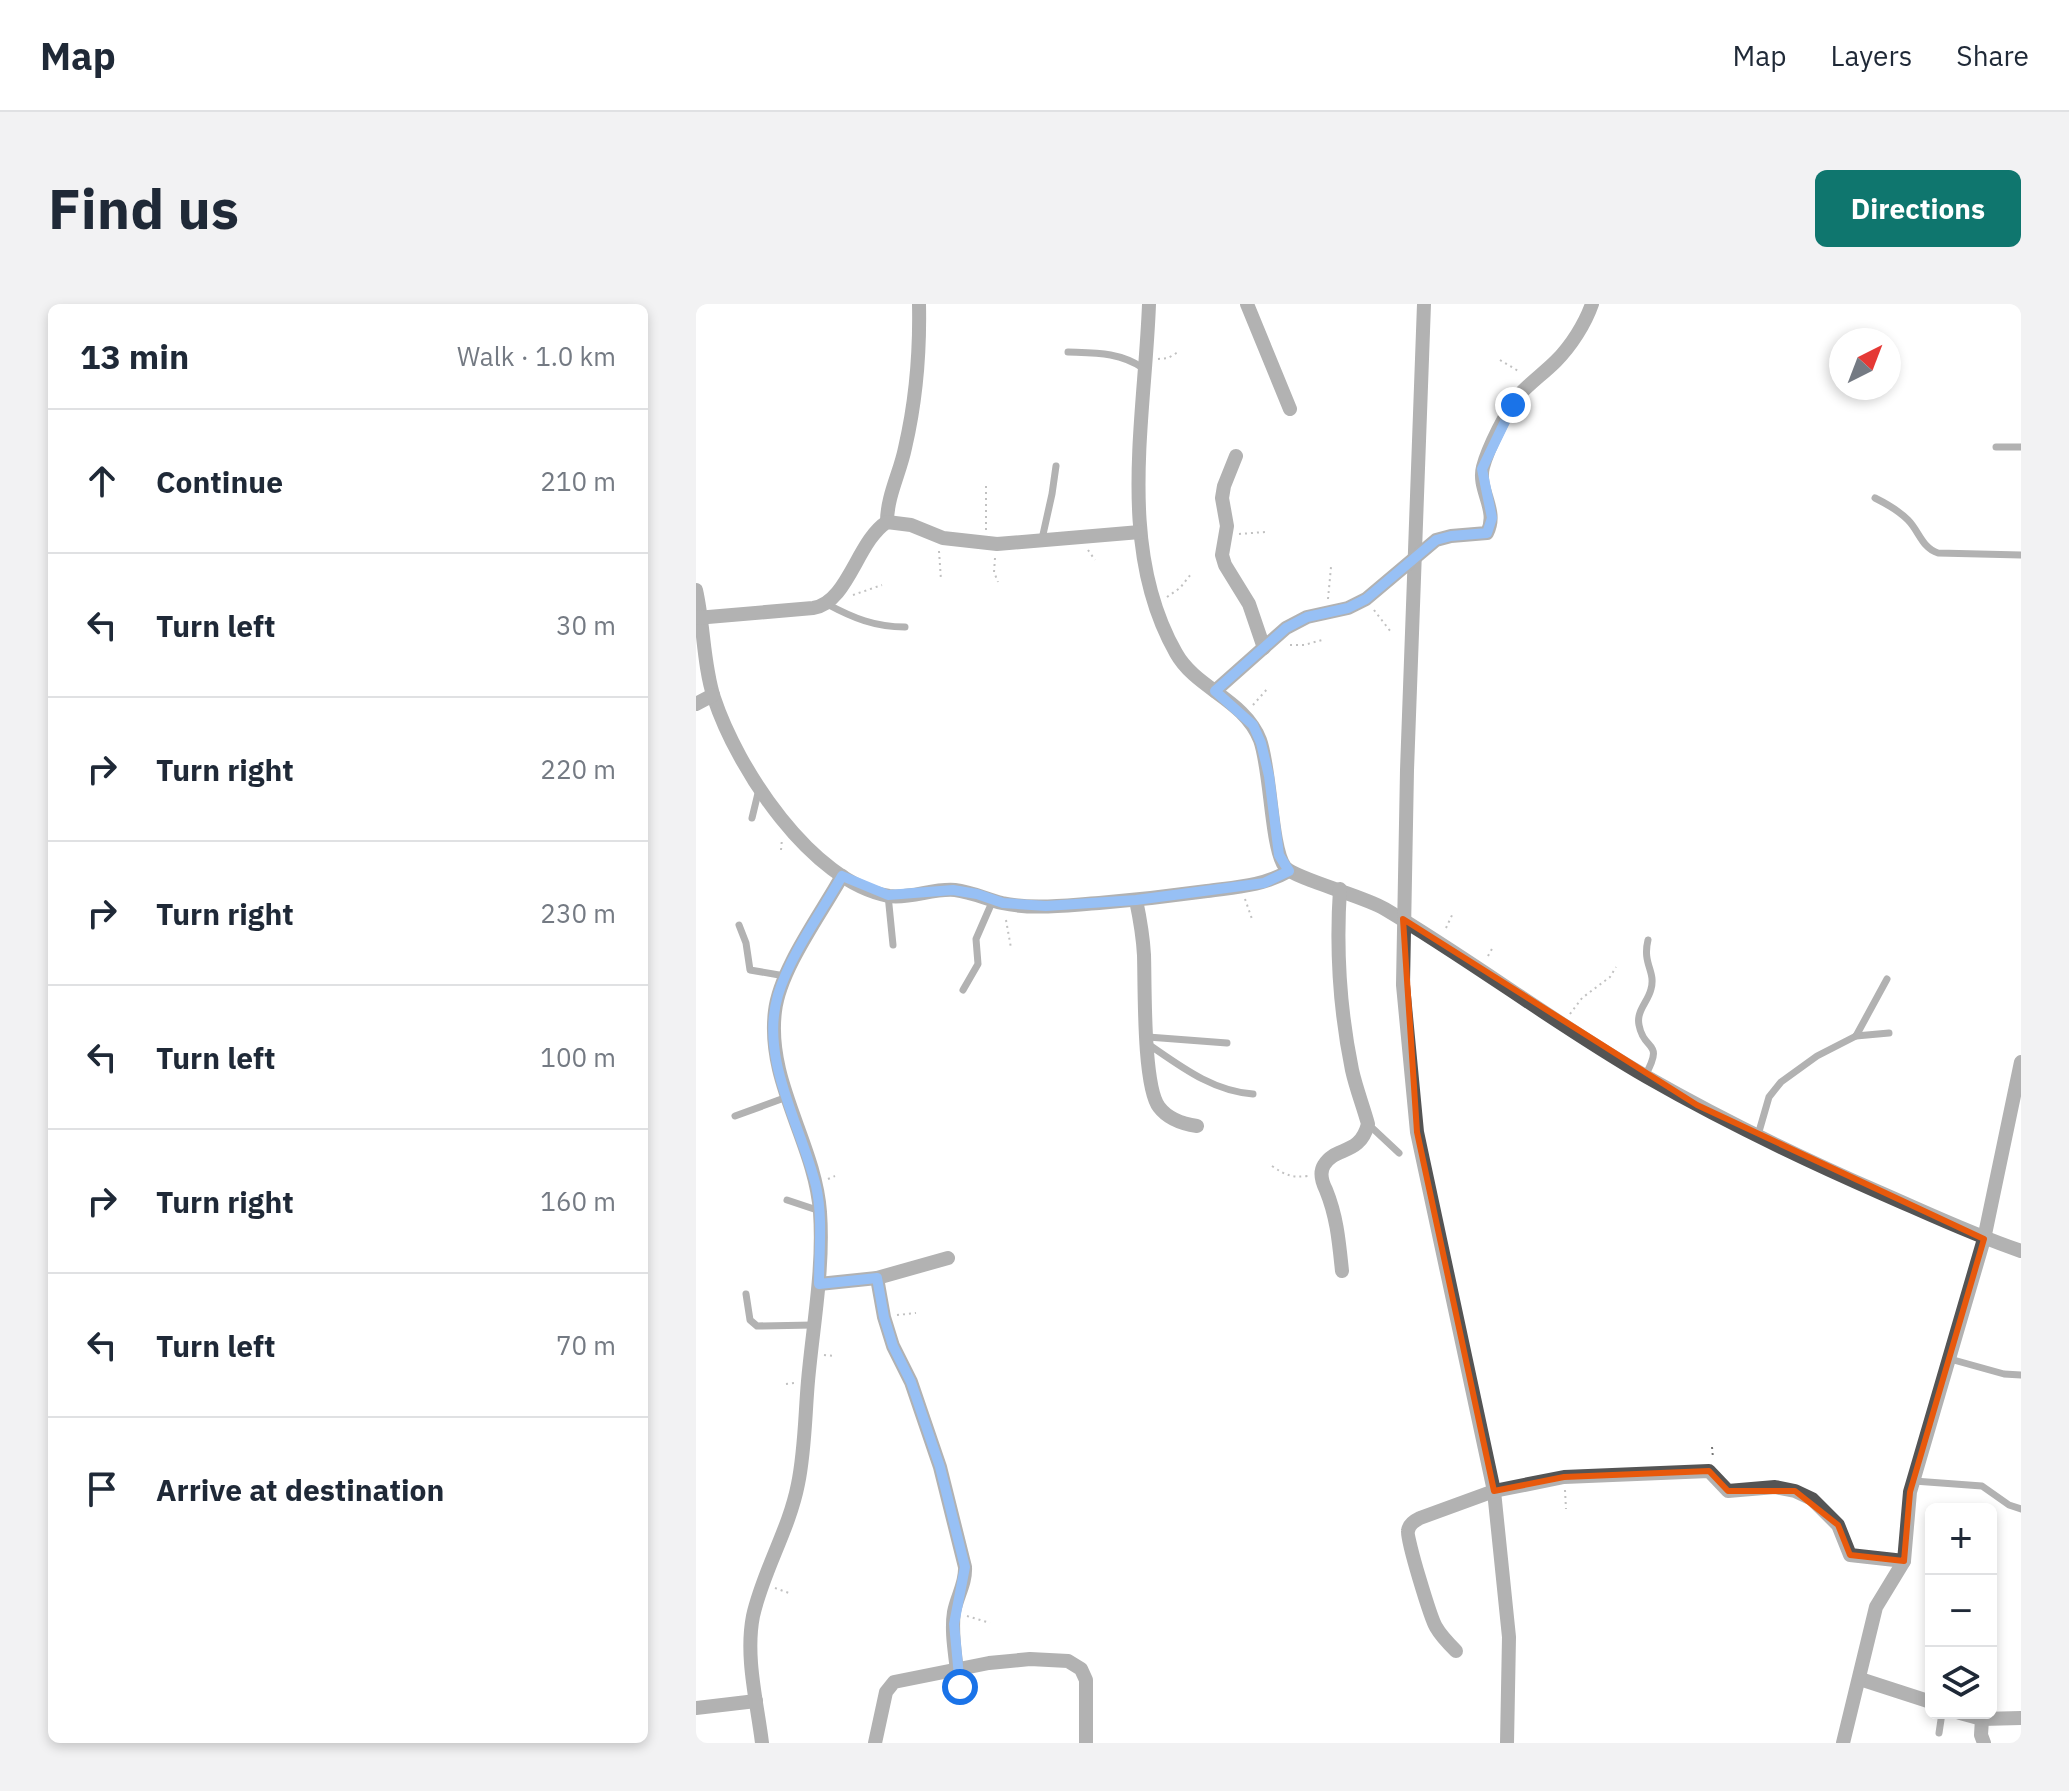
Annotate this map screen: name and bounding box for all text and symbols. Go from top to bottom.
text: Map [40,31,116,80]
text: Map [1732,37,1786,74]
text: Layers [1830,37,1912,74]
text: Share [1956,37,2029,74]
button: Directions [1815,170,2021,247]
text: Find us [48,172,239,244]
north arrow [1829,328,1901,400]
text: 13 min [80,334,189,378]
text: Walk · 1.0 km [457,339,616,373]
route end [1495,387,1531,423]
icon: ahead [80,459,124,503]
text: Continue [156,462,283,501]
text: 210 m [540,464,616,498]
icon: left [80,603,124,647]
text: Turn left [156,606,275,645]
text: 30 m [556,608,616,642]
icon: right [80,747,124,791]
text: Turn right [156,750,294,789]
text: 220 m [540,752,616,786]
icon: right [80,891,124,935]
text: Turn right [156,894,294,933]
text: 230 m [540,896,616,930]
icon: left [80,1035,124,1079]
text: Turn left [156,1038,275,1077]
text: 100 m [540,1040,616,1074]
icon: right [80,1179,124,1223]
text: Turn right [156,1182,294,1221]
text: 160 m [540,1184,616,1218]
icon: left [80,1323,124,1367]
text: Turn left [156,1326,275,1365]
text: 70 m [556,1328,616,1362]
icon: arrive [80,1467,124,1511]
text: Arrive at destination [156,1470,444,1509]
map controls [1925,1503,1997,1719]
button: + [1925,1503,1997,1575]
button: − [1925,1575,1997,1647]
button: layers [1925,1647,1997,1719]
route start [942,1669,978,1705]

